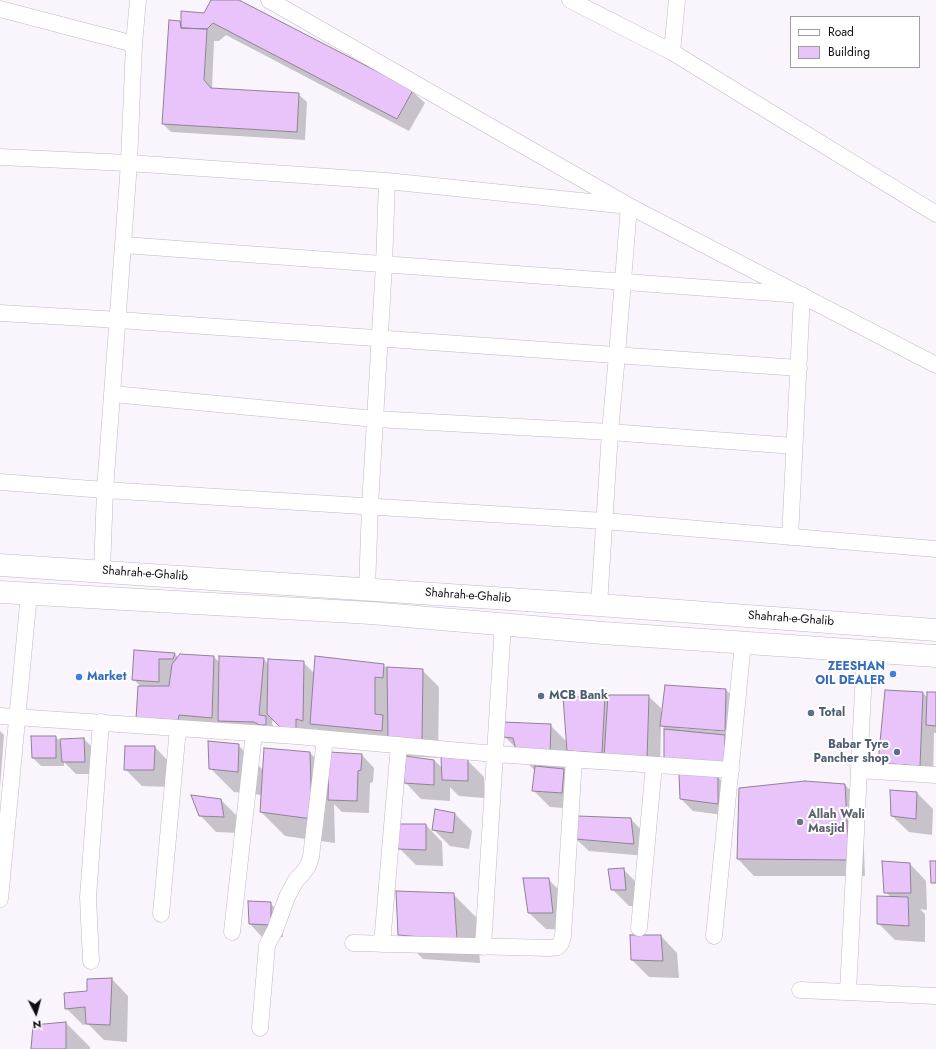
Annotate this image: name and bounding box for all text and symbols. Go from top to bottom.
legend [790,16,920,68]
text: Road [828,23,854,41]
text: Building [828,43,870,61]
street label: Shahrah-e-Ghalib [101,564,189,584]
street label: Shahrah-e-Ghalib [424,586,512,606]
street label: Shahrah-e-Ghalib [747,609,835,629]
place label: ZEESHAN OIL DEALER [815,660,885,688]
marker: ZEESHAN OIL DEALER [888,669,898,679]
place label: Market [87,670,127,684]
marker: Market [74,672,84,682]
place label: MCB Bank [549,689,608,703]
marker: MCB Bank [536,691,546,701]
place label: Total [819,706,845,720]
marker: Total [806,708,816,718]
place label: Babar Tyre Pancher shop [814,738,889,766]
marker: Babar Tyre Pancher shop [892,747,902,757]
place label: Allah Wali Masjid [808,808,865,836]
marker: Allah Wali Masjid [795,817,805,827]
north arrow [16,993,56,1033]
text: N [32,1017,42,1033]

